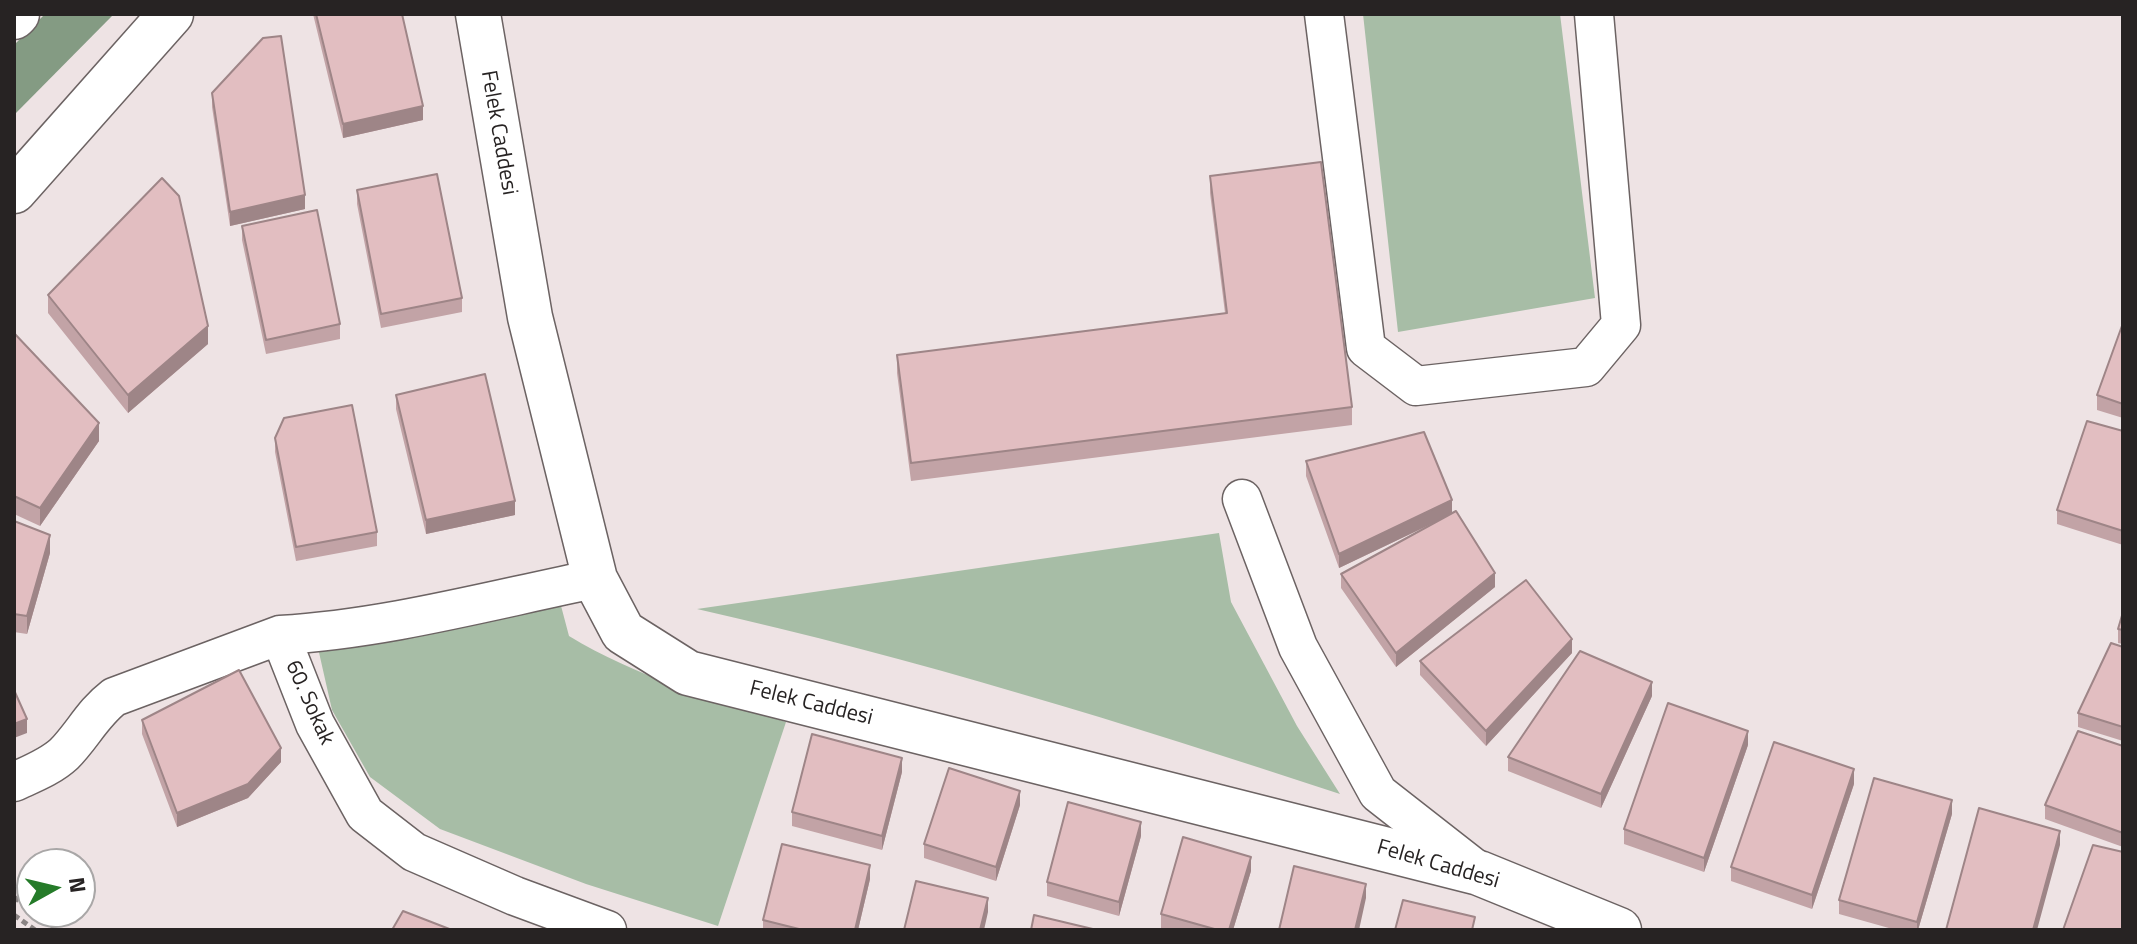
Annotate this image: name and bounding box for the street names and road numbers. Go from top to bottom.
street label: Felek Caddesi [474,69,522,197]
street label: 60. Sokak [279,657,339,749]
street label: Felek Caddesi [747,676,875,732]
street label: Felek Caddesi [1374,835,1502,895]

